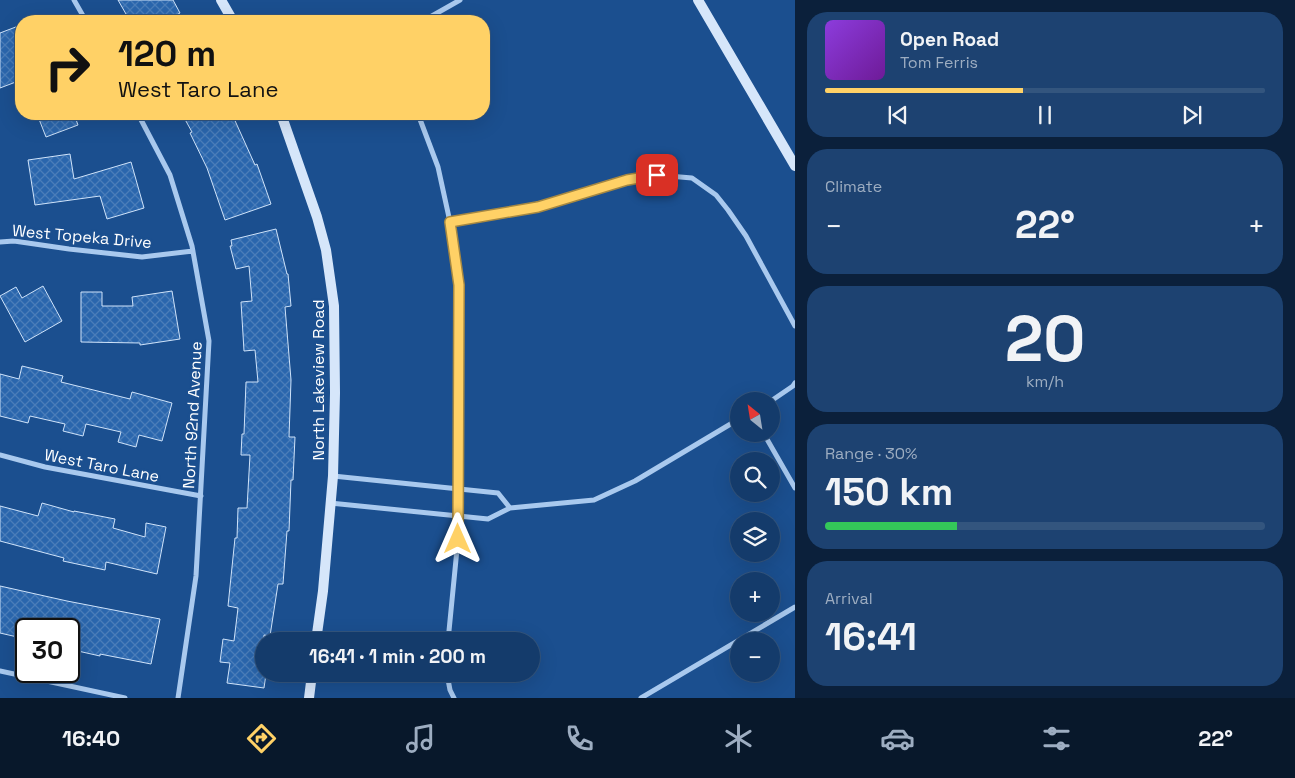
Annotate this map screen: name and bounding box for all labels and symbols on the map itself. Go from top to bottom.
pin [636,154,678,196]
street label: West Topeka Drive [11,220,153,253]
street label: North Lakeview Road [308,299,329,461]
street label: North 92nd Avenue [178,341,207,489]
north arrow [730,392,780,442]
street label: West Taro Lane [43,444,161,487]
position arrow [431,512,483,564]
speed limit sign: 30 [15,618,80,683]

